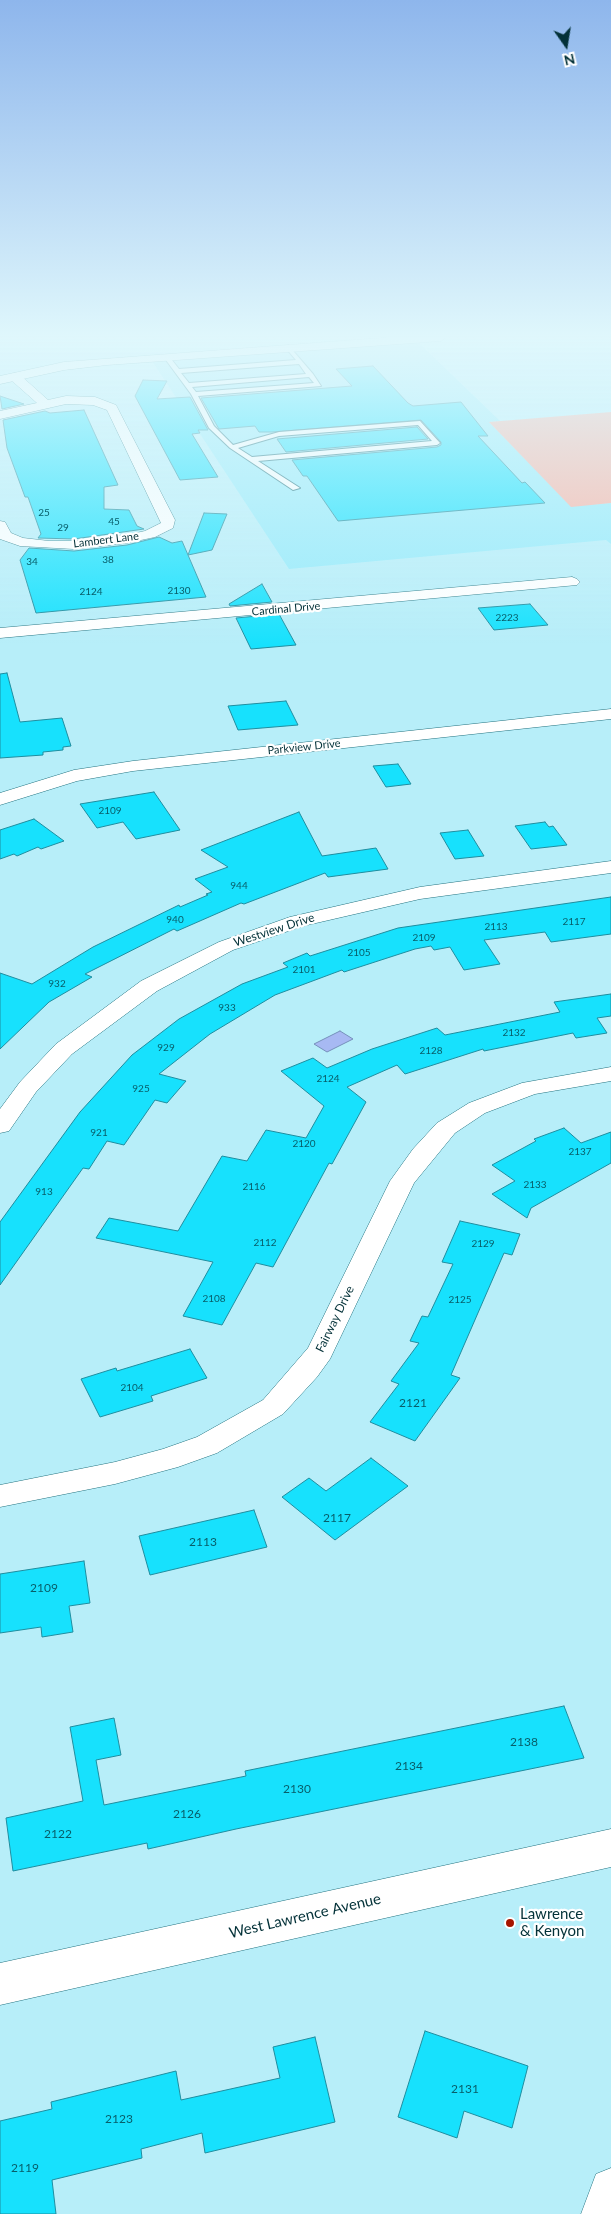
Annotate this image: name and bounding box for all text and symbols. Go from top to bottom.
north arrow [541,20,591,70]
text: N [562,51,577,70]
house number: 25 [38,507,50,519]
house number: 45 [108,516,120,528]
house number: 29 [57,522,69,534]
street label: Lambert Lane [72,529,140,551]
house number: 38 [102,554,114,566]
house number: 34 [26,556,38,568]
house number: 2130 [167,585,191,597]
house number: 2124 [79,586,103,598]
street label: Cardinal Drive [251,599,321,619]
house number: 2223 [495,612,519,624]
street label: Parkview Drive [267,737,341,757]
house number: 2109 [98,805,122,817]
house number: 944 [230,880,248,892]
street label: Westview Drive [232,910,316,950]
house number: 940 [166,914,184,926]
house number: 2117 [562,916,586,928]
house number: 2113 [484,921,508,933]
house number: 2109 [412,932,436,944]
house number: 2105 [347,947,371,959]
house number: 2101 [292,964,316,976]
house number: 932 [48,978,66,990]
house number: 933 [218,1002,236,1014]
house number: 2132 [502,1027,526,1039]
house number: 929 [157,1042,175,1054]
house number: 2128 [419,1045,443,1057]
house number: 2124 [316,1073,340,1085]
house number: 925 [132,1083,150,1095]
house number: 921 [90,1127,108,1139]
house number: 2120 [292,1138,316,1150]
house number: 2137 [568,1146,592,1158]
house number: 2133 [523,1179,547,1191]
house number: 2116 [242,1181,266,1193]
house number: 913 [35,1186,53,1198]
house number: 2112 [253,1237,277,1249]
house number: 2129 [471,1238,495,1250]
street label: Fairway Drive [313,1283,357,1355]
house number: 2108 [202,1293,226,1305]
house number: 2125 [448,1294,472,1306]
house number: 2104 [120,1382,144,1394]
house number: 2121 [399,1396,427,1410]
house number: 2117 [323,1511,351,1525]
house number: 2113 [189,1535,217,1549]
house number: 2109 [30,1581,58,1595]
house number: 2138 [510,1735,538,1749]
house number: 2134 [395,1759,423,1773]
house number: 2130 [283,1782,311,1796]
house number: 2126 [173,1807,201,1821]
house number: 2122 [44,1827,72,1841]
street label: West Lawrence Avenue [227,1890,383,1942]
place label: Lawrence & Kenyon [520,1905,584,1940]
marker: Lawrence & Kenyon [504,1917,516,1929]
house number: 2131 [451,2082,479,2096]
house number: 2123 [105,2112,133,2126]
house number: 2119 [11,2161,39,2175]

